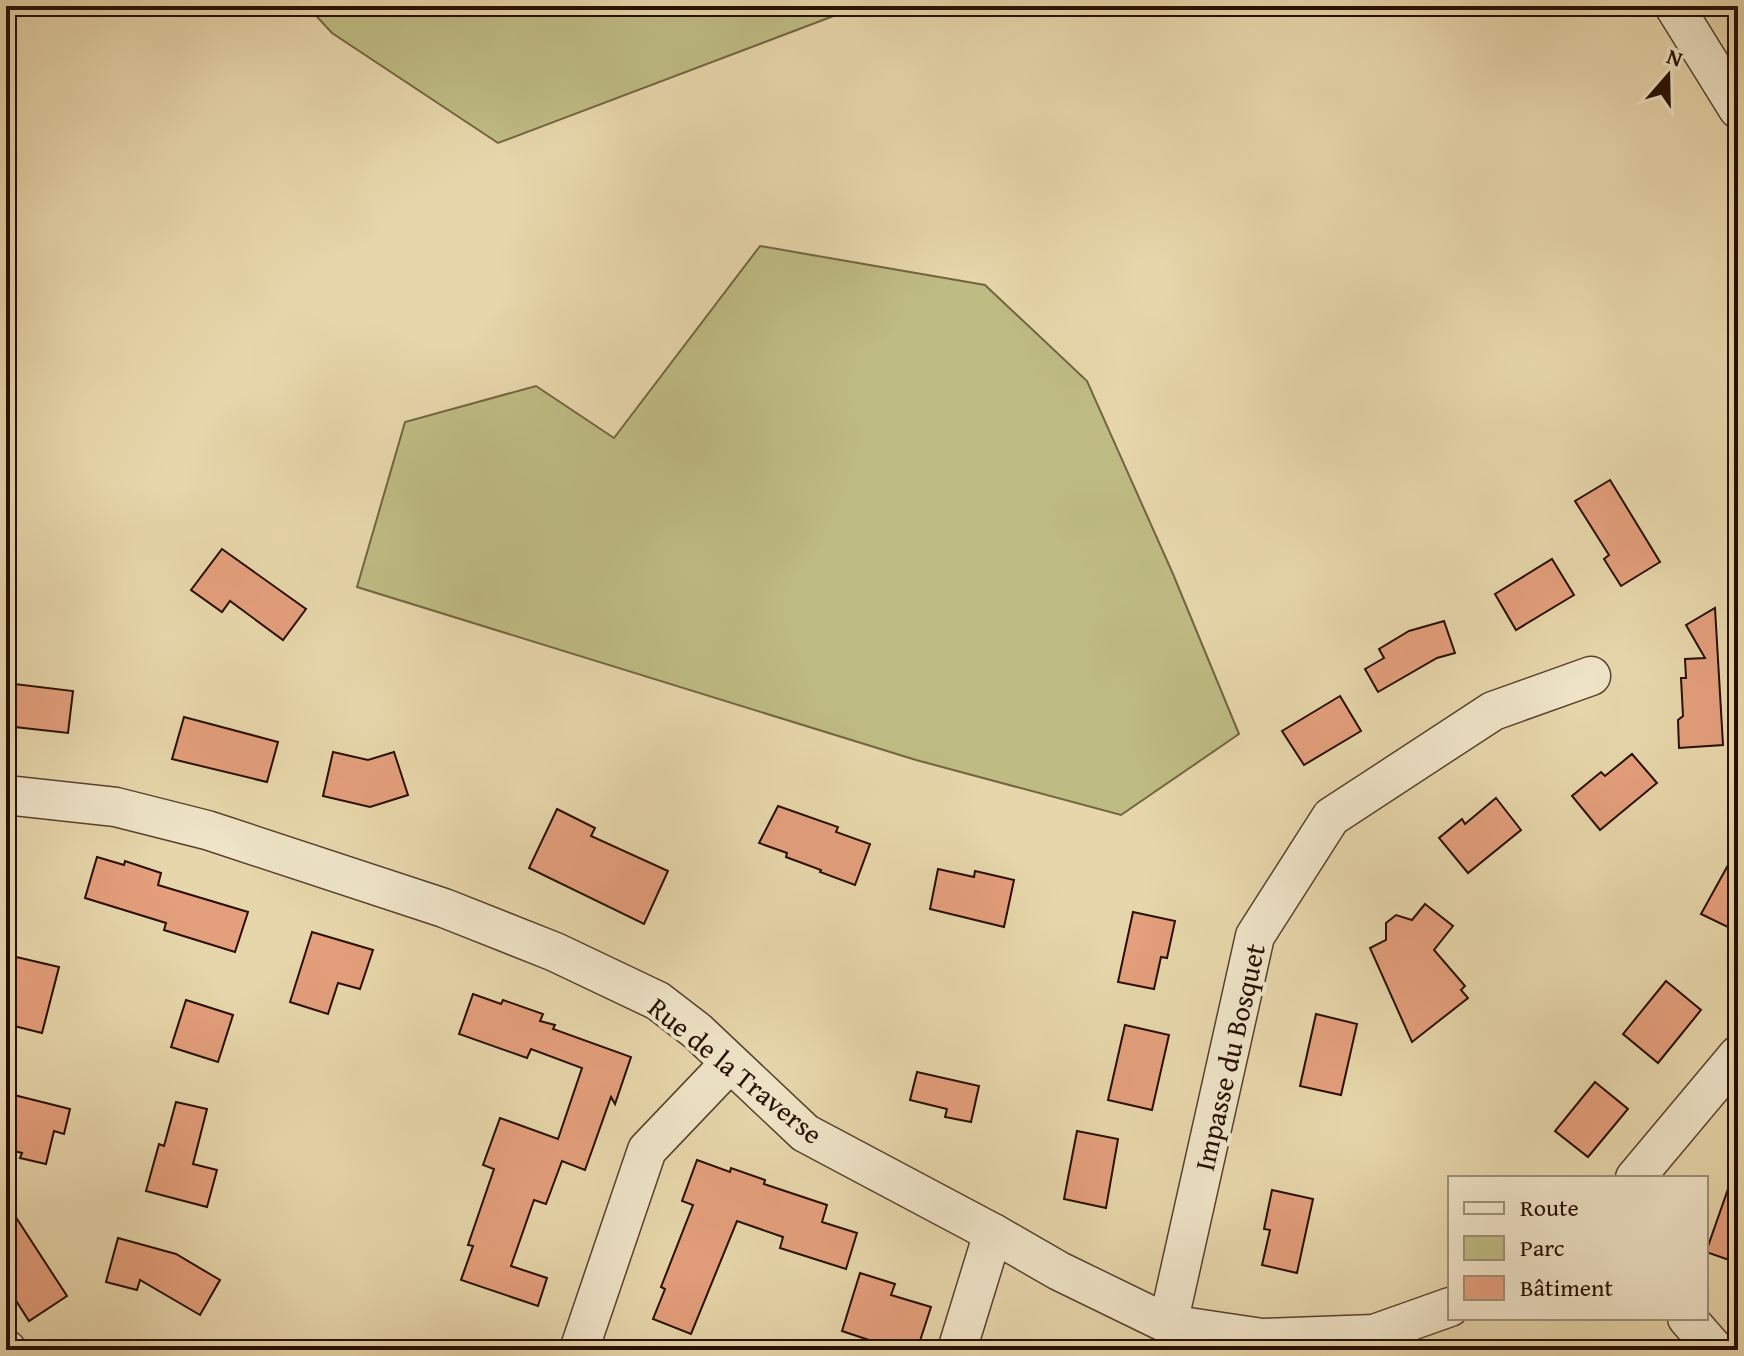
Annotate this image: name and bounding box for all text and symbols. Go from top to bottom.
north arrow [1628,36,1708,116]
text: N [1662,40,1687,75]
street label: Impasse du Bosquet [1183,939,1275,1175]
street label: Rue de la Traverse [640,987,832,1153]
legend [1448,1176,1708,1320]
text: Route [1520,1190,1579,1225]
text: Parc [1520,1230,1565,1265]
text: Bâtiment [1520,1270,1614,1305]

